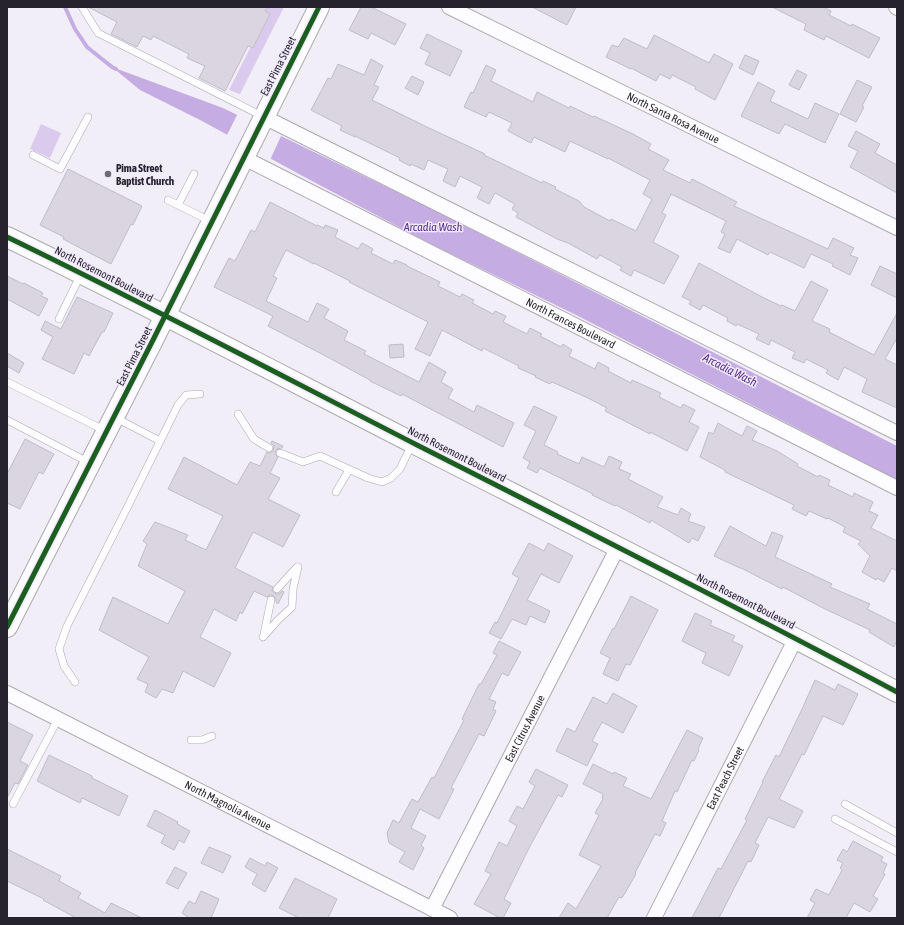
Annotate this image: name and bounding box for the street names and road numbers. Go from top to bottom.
street label: East Pima Street [258,34,298,98]
street label: North Santa Rosa Avenue [625,90,721,145]
street label: North Rosemont Boulevard [53,244,155,304]
street label: North Frances Boulevard [524,296,617,351]
street label: East Pima Street [114,324,154,388]
street label: North Rosemont Boulevard [406,424,508,484]
street label: North Rosemont Boulevard [695,571,797,631]
street label: East Citrus Avenue [503,693,547,764]
street label: East Peach Street [704,745,746,811]
street label: North Magnolia Avenue [183,778,273,832]

